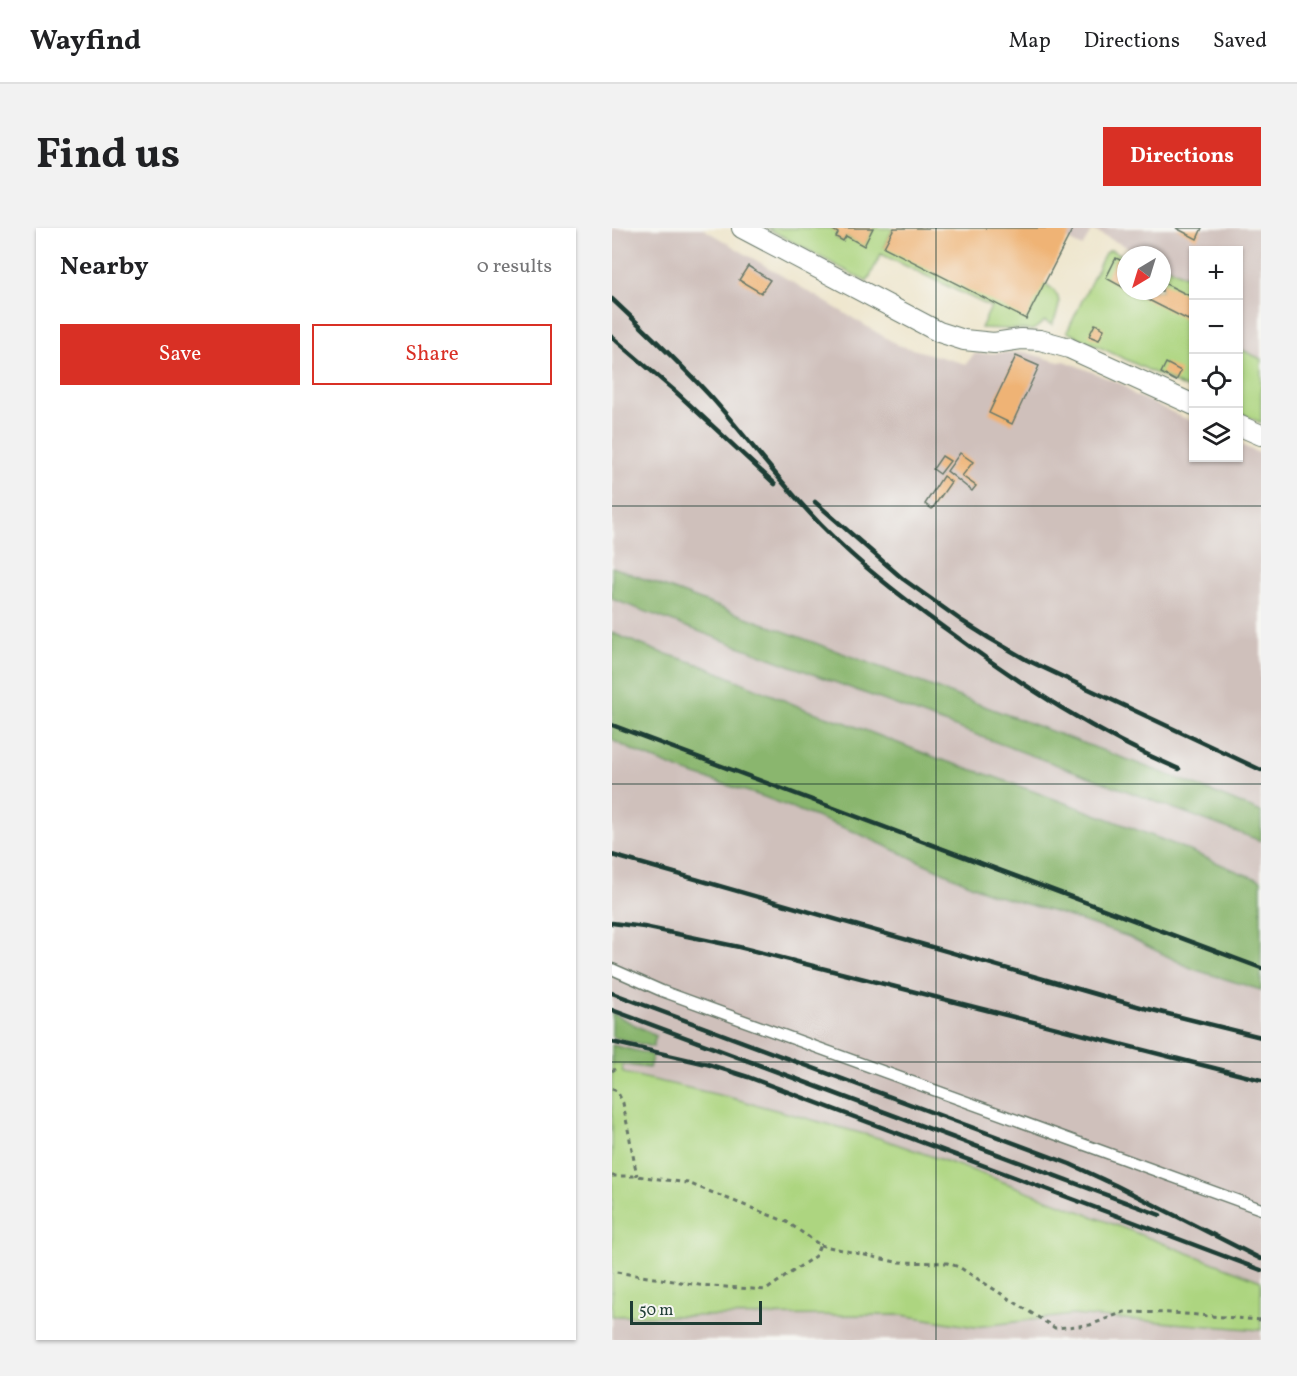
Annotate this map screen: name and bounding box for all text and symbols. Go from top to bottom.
text: Wayfind [30,22,141,61]
text: Map [1009,27,1051,56]
text: Directions [1084,27,1180,56]
text: Saved [1213,27,1267,56]
text: Find us [36,127,180,186]
button: Directions [1103,127,1261,186]
north arrow [1117,246,1171,300]
map controls [1189,246,1243,462]
button: + [1189,246,1243,300]
text: Nearby [60,249,149,285]
text: 0 results [477,253,552,281]
button: − [1189,300,1243,354]
button: Save [60,324,300,385]
button: Share [312,324,552,385]
button: locate [1189,354,1243,408]
button: layers [1189,408,1243,462]
scale bar [630,1298,762,1326]
text: 50 m [639,1300,673,1322]

